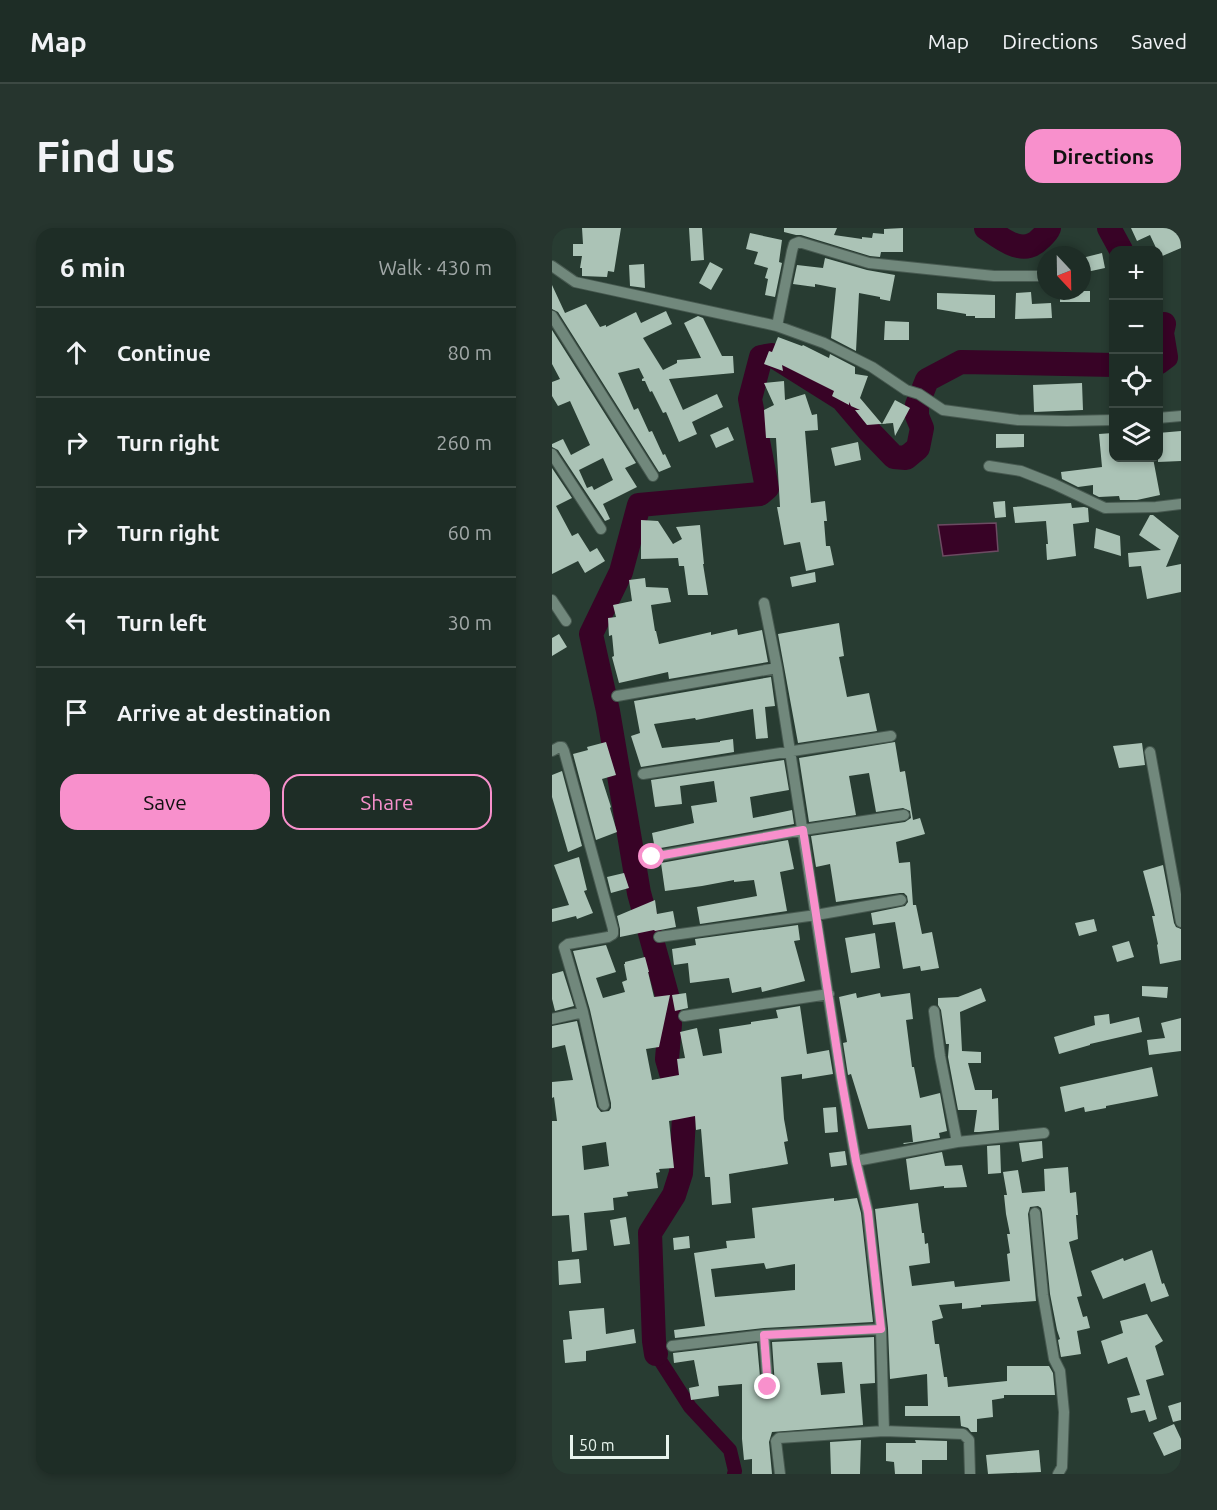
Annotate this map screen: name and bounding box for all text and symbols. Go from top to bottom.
text: Map [30,26,87,57]
text: Map [928,29,969,53]
text: Directions [1002,29,1098,53]
text: Saved [1131,29,1187,53]
button: Directions [1025,129,1181,183]
text: Find us [36,133,175,180]
north arrow [1037,246,1091,300]
map controls [1109,246,1163,462]
button: + [1109,246,1163,300]
text: 6 min [60,253,126,282]
text: Walk · 430 m [379,256,492,279]
button: − [1109,300,1163,354]
icon: ahead [60,336,93,369]
text: Continue [117,340,211,365]
text: 80 m [448,341,492,364]
button: locate [1109,354,1163,408]
button: layers [1109,408,1163,462]
icon: right [60,426,93,459]
text: Turn right [117,430,219,455]
text: 260 m [436,431,492,454]
icon: right [60,516,93,549]
text: Turn right [117,520,219,545]
text: 60 m [448,521,492,544]
icon: left [60,606,93,639]
text: Turn left [117,610,207,635]
text: 30 m [448,611,492,634]
icon: arrive [60,696,93,729]
text: Arrive at destination [117,700,331,725]
button: Save [60,774,270,830]
button: Share [282,774,492,830]
route start [638,843,664,869]
route end [754,1373,780,1399]
scale bar [570,1432,669,1460]
text: 50 m [579,1436,615,1454]

